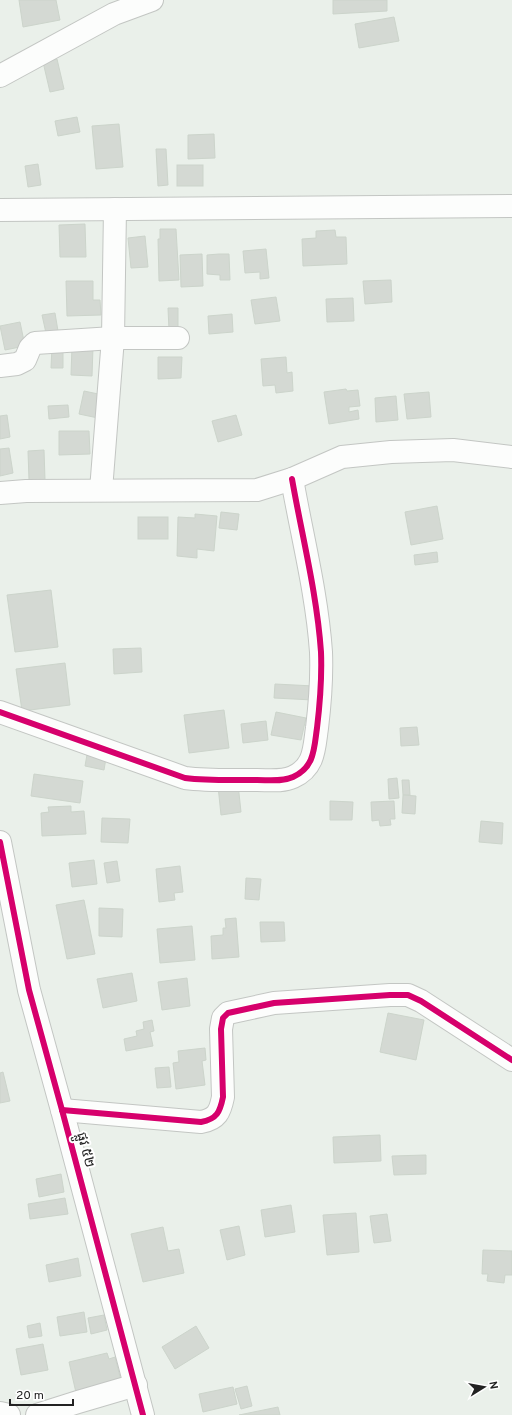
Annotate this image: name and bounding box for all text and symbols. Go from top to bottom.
street label: ផ្លូវ ៥២ [70,1130,98,1170]
north arrow [464,1367,504,1407]
text: N [485,1380,500,1390]
scale bar [10,1381,73,1407]
text: 20 m [16,1388,44,1404]

